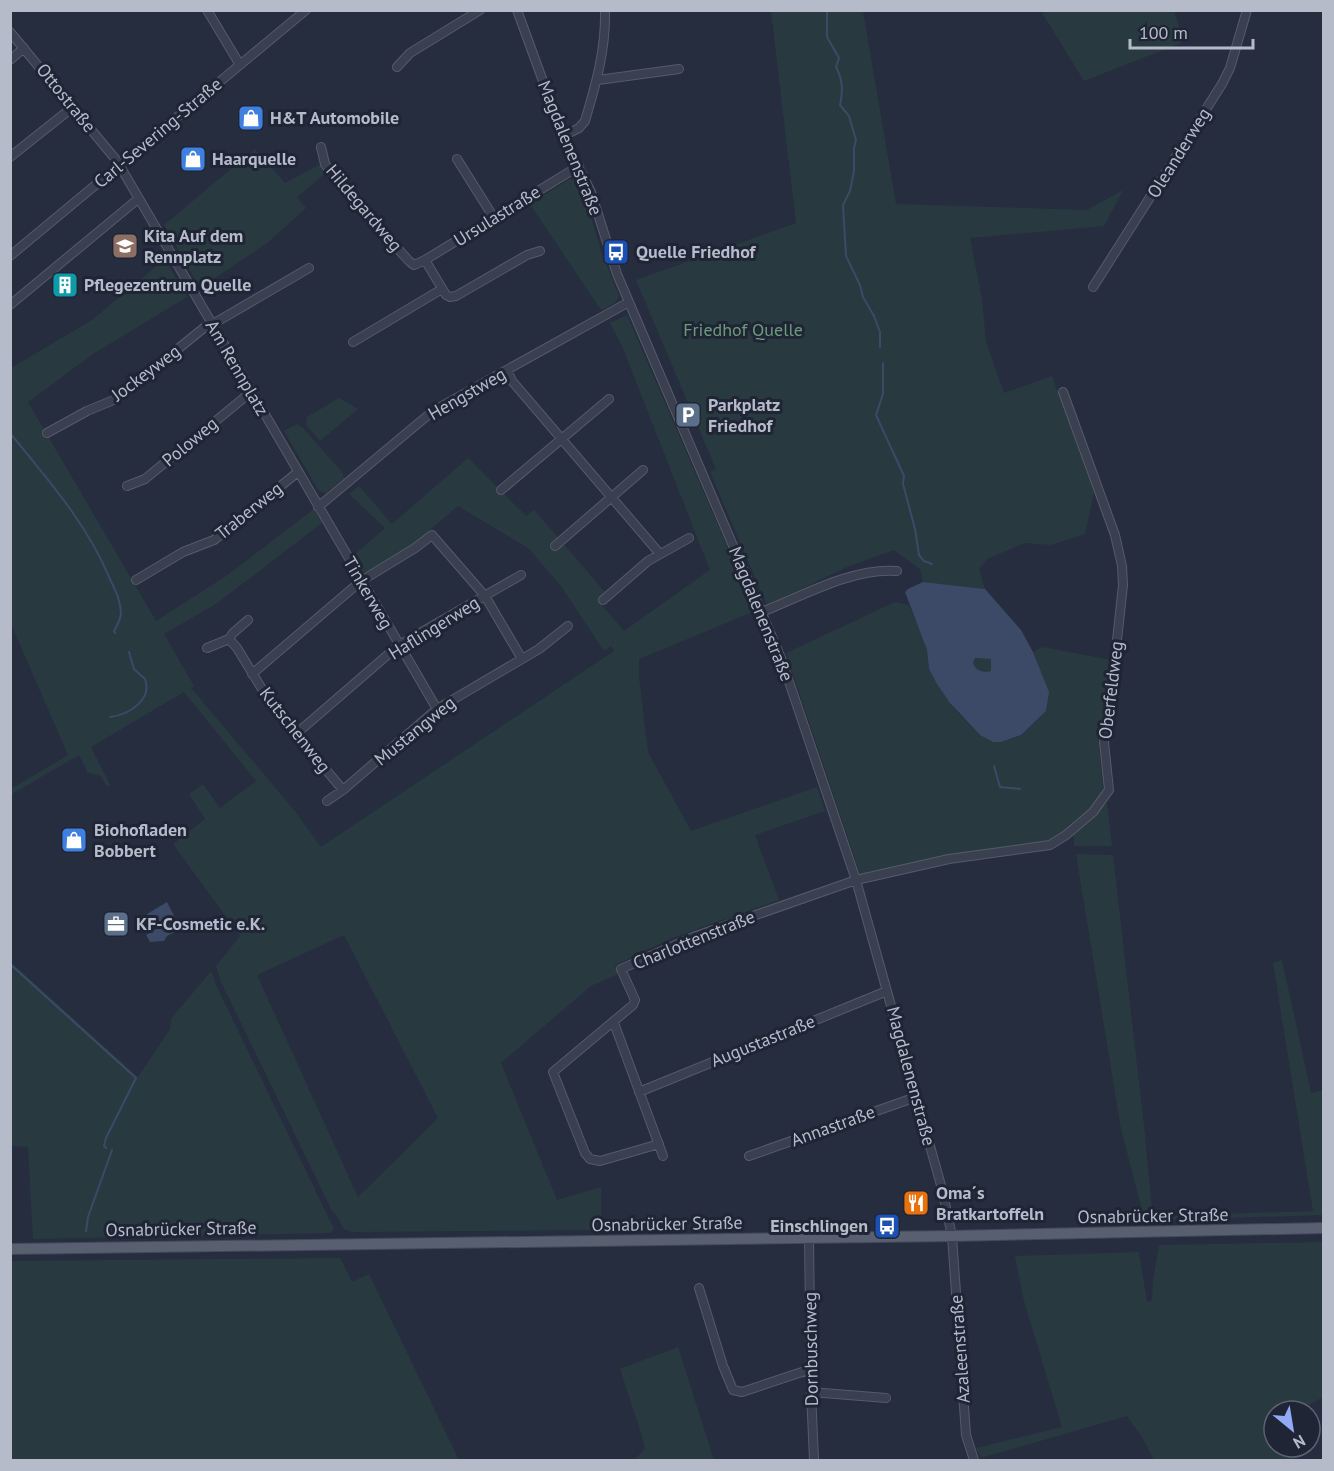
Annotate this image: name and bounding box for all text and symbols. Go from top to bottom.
scale bar [1130,12,1253,50]
text: 100 m [1139,21,1188,44]
street label: Ottostraße [31,58,101,137]
street label: Carl-Severing-Straße [89,72,226,193]
street label: Magdalenenstraße [533,77,608,219]
shop icon: H&T Automobile [236,103,266,133]
street label: Oleanderweg [1142,103,1215,202]
place label: H&T Automobile [270,106,399,129]
shop icon: Haarquelle [178,144,208,174]
place label: Haarquelle [212,147,296,170]
street label: Hildegardweg [321,159,408,256]
street label: Ursulastraße [449,180,544,251]
place label: Kita Auf dem Rennplatz [144,224,243,268]
school or university icon: Kita Auf dem Rennplatz [110,231,140,261]
bus stop icon: Quelle Friedhof [601,237,631,267]
place label: Quelle Friedhof [636,240,757,263]
building icon: Pflegezentrum Quelle [50,270,80,300]
place label: Pflegezentrum Quelle [84,273,252,296]
street label: Am Rennplatz [201,316,274,420]
park label: Friedhof Quelle [683,318,803,341]
street label: Jockeyweg [106,339,185,407]
street label: Hengstweg [424,362,510,425]
place label: Parkplatz Friedhof [708,393,780,437]
parking icon: Parkplatz Friedhof [673,400,703,430]
street label: Poloweg [157,412,222,471]
street label: Traberweg [210,477,287,545]
street label: Magdalenenstraße [724,543,799,685]
street label: Tinkerweg [338,552,398,633]
street label: Haflingerweg [384,591,483,665]
street label: Oberfeldweg [1093,640,1128,740]
street label: Kutschenweg [255,682,336,777]
street label: Mustangweg [369,691,460,770]
place label: Biohofladen Bobbert [94,818,187,862]
shop icon: Biohofladen Bobbert [59,825,89,855]
street label: Charlottenstraße [629,905,758,974]
office icon: KF-Cosmetic e.K. [101,909,131,939]
place label: KF-Cosmetic e.K. [136,912,265,935]
street label: Magdalenenstraße [882,1004,941,1148]
street label: Augustastraße [707,1009,818,1072]
street label: Annastraße [788,1100,878,1151]
place label: Oma´s Bratkartoffeln [936,1181,1044,1225]
restaurant icon: Oma´s Bratkartoffeln [901,1188,931,1218]
street label: Osnabrücker Straße [1077,1203,1229,1228]
street label: Osnabrücker Straße [591,1211,743,1236]
bus stop icon: Einschlingen [872,1211,902,1241]
place label: Einschlingen [770,1214,868,1237]
street label: Osnabrücker Straße [105,1216,257,1241]
street label: Dornbuschweg [798,1292,823,1406]
street label: Azaleenstraße [944,1294,975,1404]
north arrow [1262,1399,1322,1459]
text: N [1290,1431,1309,1453]

